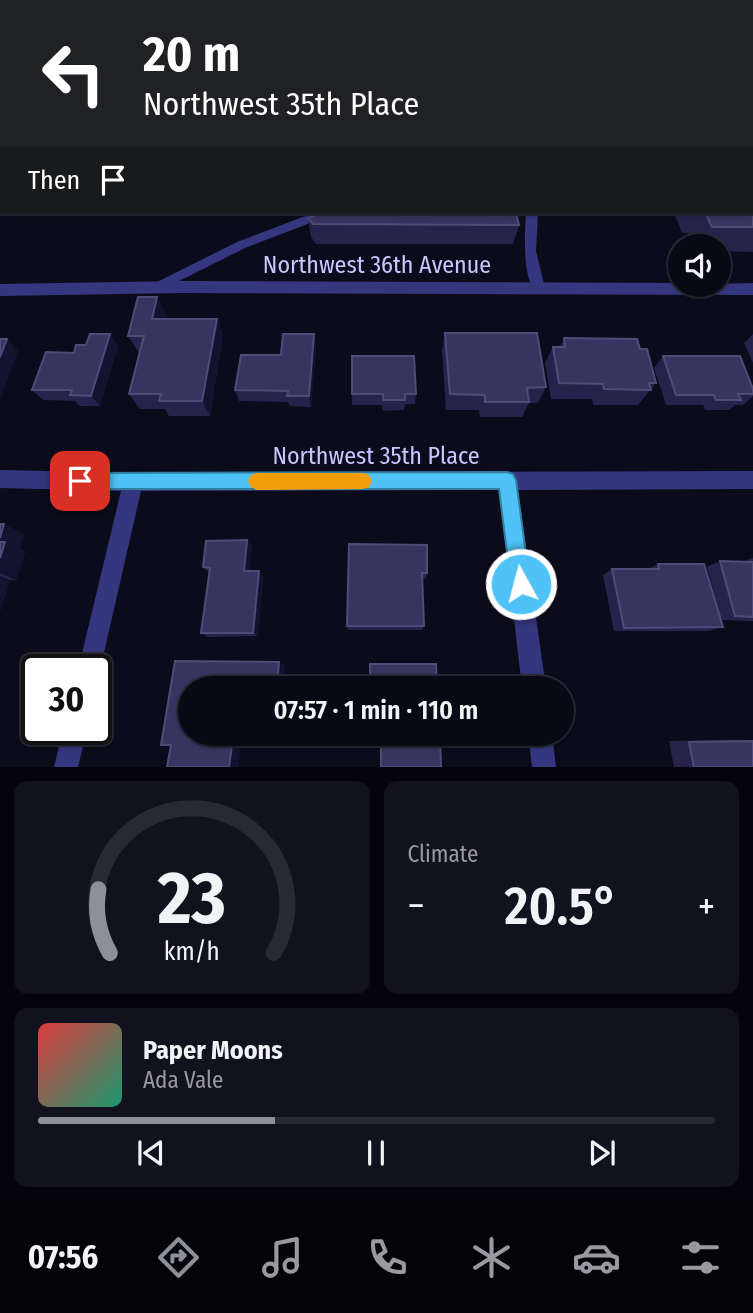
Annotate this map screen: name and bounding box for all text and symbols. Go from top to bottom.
text: 20 m [143,25,240,84]
icon: left [28,28,119,119]
text: Northwest 35th Place [143,85,419,123]
icon: arrive [94,161,132,199]
text: Then [28,165,80,196]
map controls [668,234,731,297]
button: sound [668,234,731,297]
street label: Northwest 36th Avenue [263,251,491,279]
street label: Northwest 35th Place [272,442,480,470]
pin [50,451,110,511]
icon: arrive [61,462,99,500]
position arrow [484,547,558,621]
speed limit sign: 30 [21,654,112,745]
text: 07:57 · 1 min · 110 m [274,695,478,726]
text: Climate [408,840,478,868]
text: 23 [157,856,226,943]
text: 20.5° [505,875,618,938]
text: − [408,883,425,929]
text: + [698,883,715,929]
text: km/h [164,937,220,967]
text: Paper Moons [143,1035,283,1066]
text: Ada Vale [143,1066,223,1094]
icon: previous [132,1134,170,1172]
icon: pause [357,1134,395,1172]
icon: next [583,1134,621,1172]
icon: directions [154,1233,203,1282]
icon: music [258,1233,307,1282]
icon: phone [363,1233,412,1282]
icon: climate [467,1233,516,1282]
icon: car [572,1233,621,1282]
icon: filters [676,1233,725,1282]
text: 07:56 [28,1238,98,1276]

